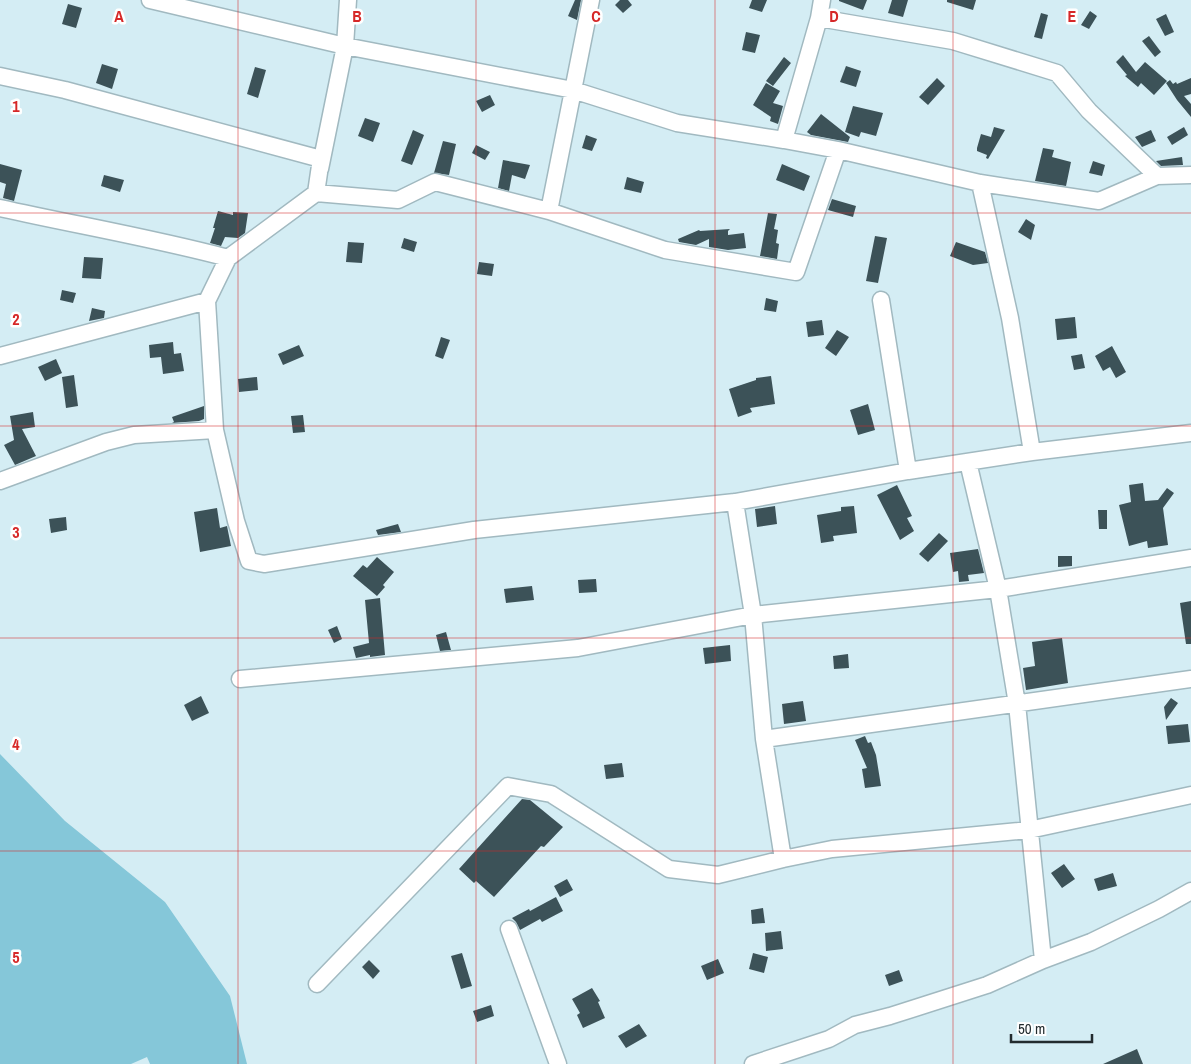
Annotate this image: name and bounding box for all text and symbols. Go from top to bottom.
text: A [114,5,124,27]
text: B [352,5,362,27]
text: C [591,5,601,27]
text: D [829,5,839,27]
text: E [1068,5,1077,27]
text: 1 [12,95,20,117]
text: 2 [12,308,20,330]
text: 3 [12,521,20,543]
text: 4 [12,733,20,755]
text: 5 [12,946,20,968]
scale bar [1011,1012,1092,1044]
text: 50 m [1018,1018,1045,1039]

